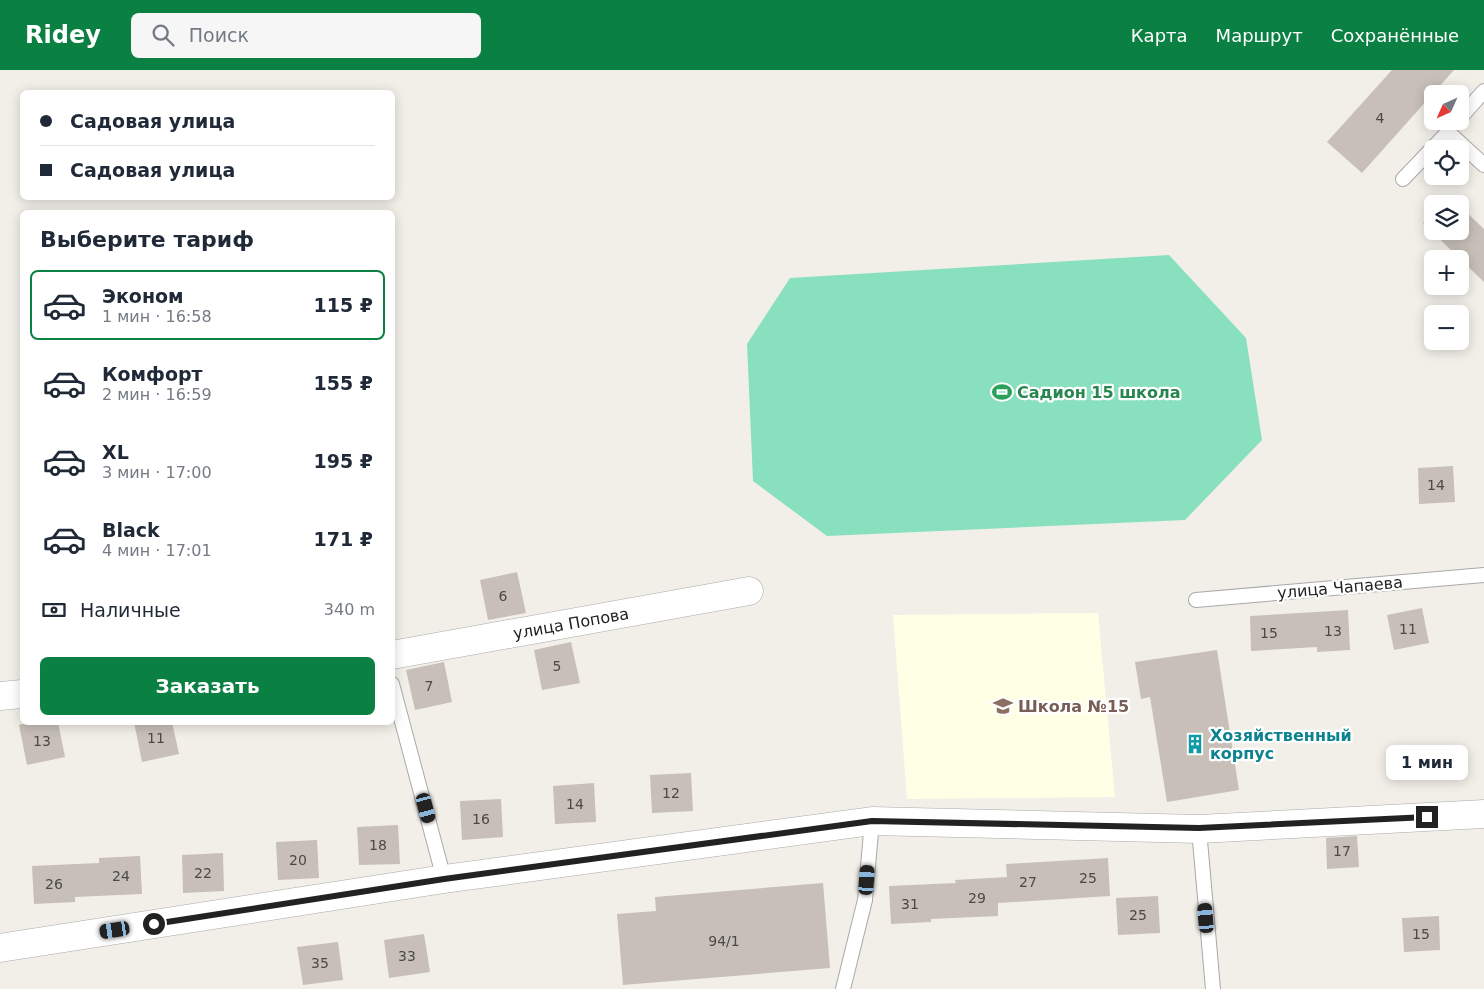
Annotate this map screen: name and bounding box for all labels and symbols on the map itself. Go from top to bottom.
north arrow [1424,85,1469,130]
house number: 4 [1376,110,1385,126]
sports icon: Садион 15 школа [991,381,1013,403]
place label: Садион 15 школа [1017,383,1180,402]
house number: 14 [1427,477,1445,493]
street label: улица Чапаева [1276,573,1404,602]
house number: 6 [499,588,508,604]
street label: улица Попова [512,604,630,643]
house number: 11 [1399,621,1417,637]
house number: 13 [1324,623,1342,639]
house number: 15 [1260,625,1278,641]
house number: 5 [553,658,561,674]
house number: 7 [425,678,433,694]
school or university icon: Школа №15 [992,695,1014,717]
place label: Школа №15 [1018,697,1129,716]
place label: Хозяйственный корпус [1210,726,1352,763]
house number: 11 [147,730,165,746]
house number: 13 [33,733,51,749]
building icon: Хозяйственный корпус [1184,733,1206,755]
callout: 1 мин [1386,744,1468,780]
house number: 12 [662,785,680,801]
car [414,792,437,824]
house number: 14 [566,796,584,812]
route end [1416,806,1438,828]
house number: 16 [472,811,490,827]
house number: 18 [369,837,387,853]
house number: 17 [1333,843,1351,859]
house number: 20 [289,852,307,868]
house number: 22 [194,865,212,881]
car [858,865,875,895]
house number: 24 [112,868,130,884]
house number: 25 [1079,870,1097,886]
house number: 27 [1019,874,1037,890]
house number: 26 [45,876,63,892]
house number: 29 [968,890,986,906]
house number: 31 [901,896,919,912]
car [1197,902,1214,934]
house number: 25 [1129,907,1147,923]
route start [143,913,165,935]
car [99,920,130,940]
house number: 15 [1412,926,1430,942]
house number: 94/1 [708,933,740,949]
house number: 33 [398,948,416,964]
house number: 35 [311,955,329,971]

